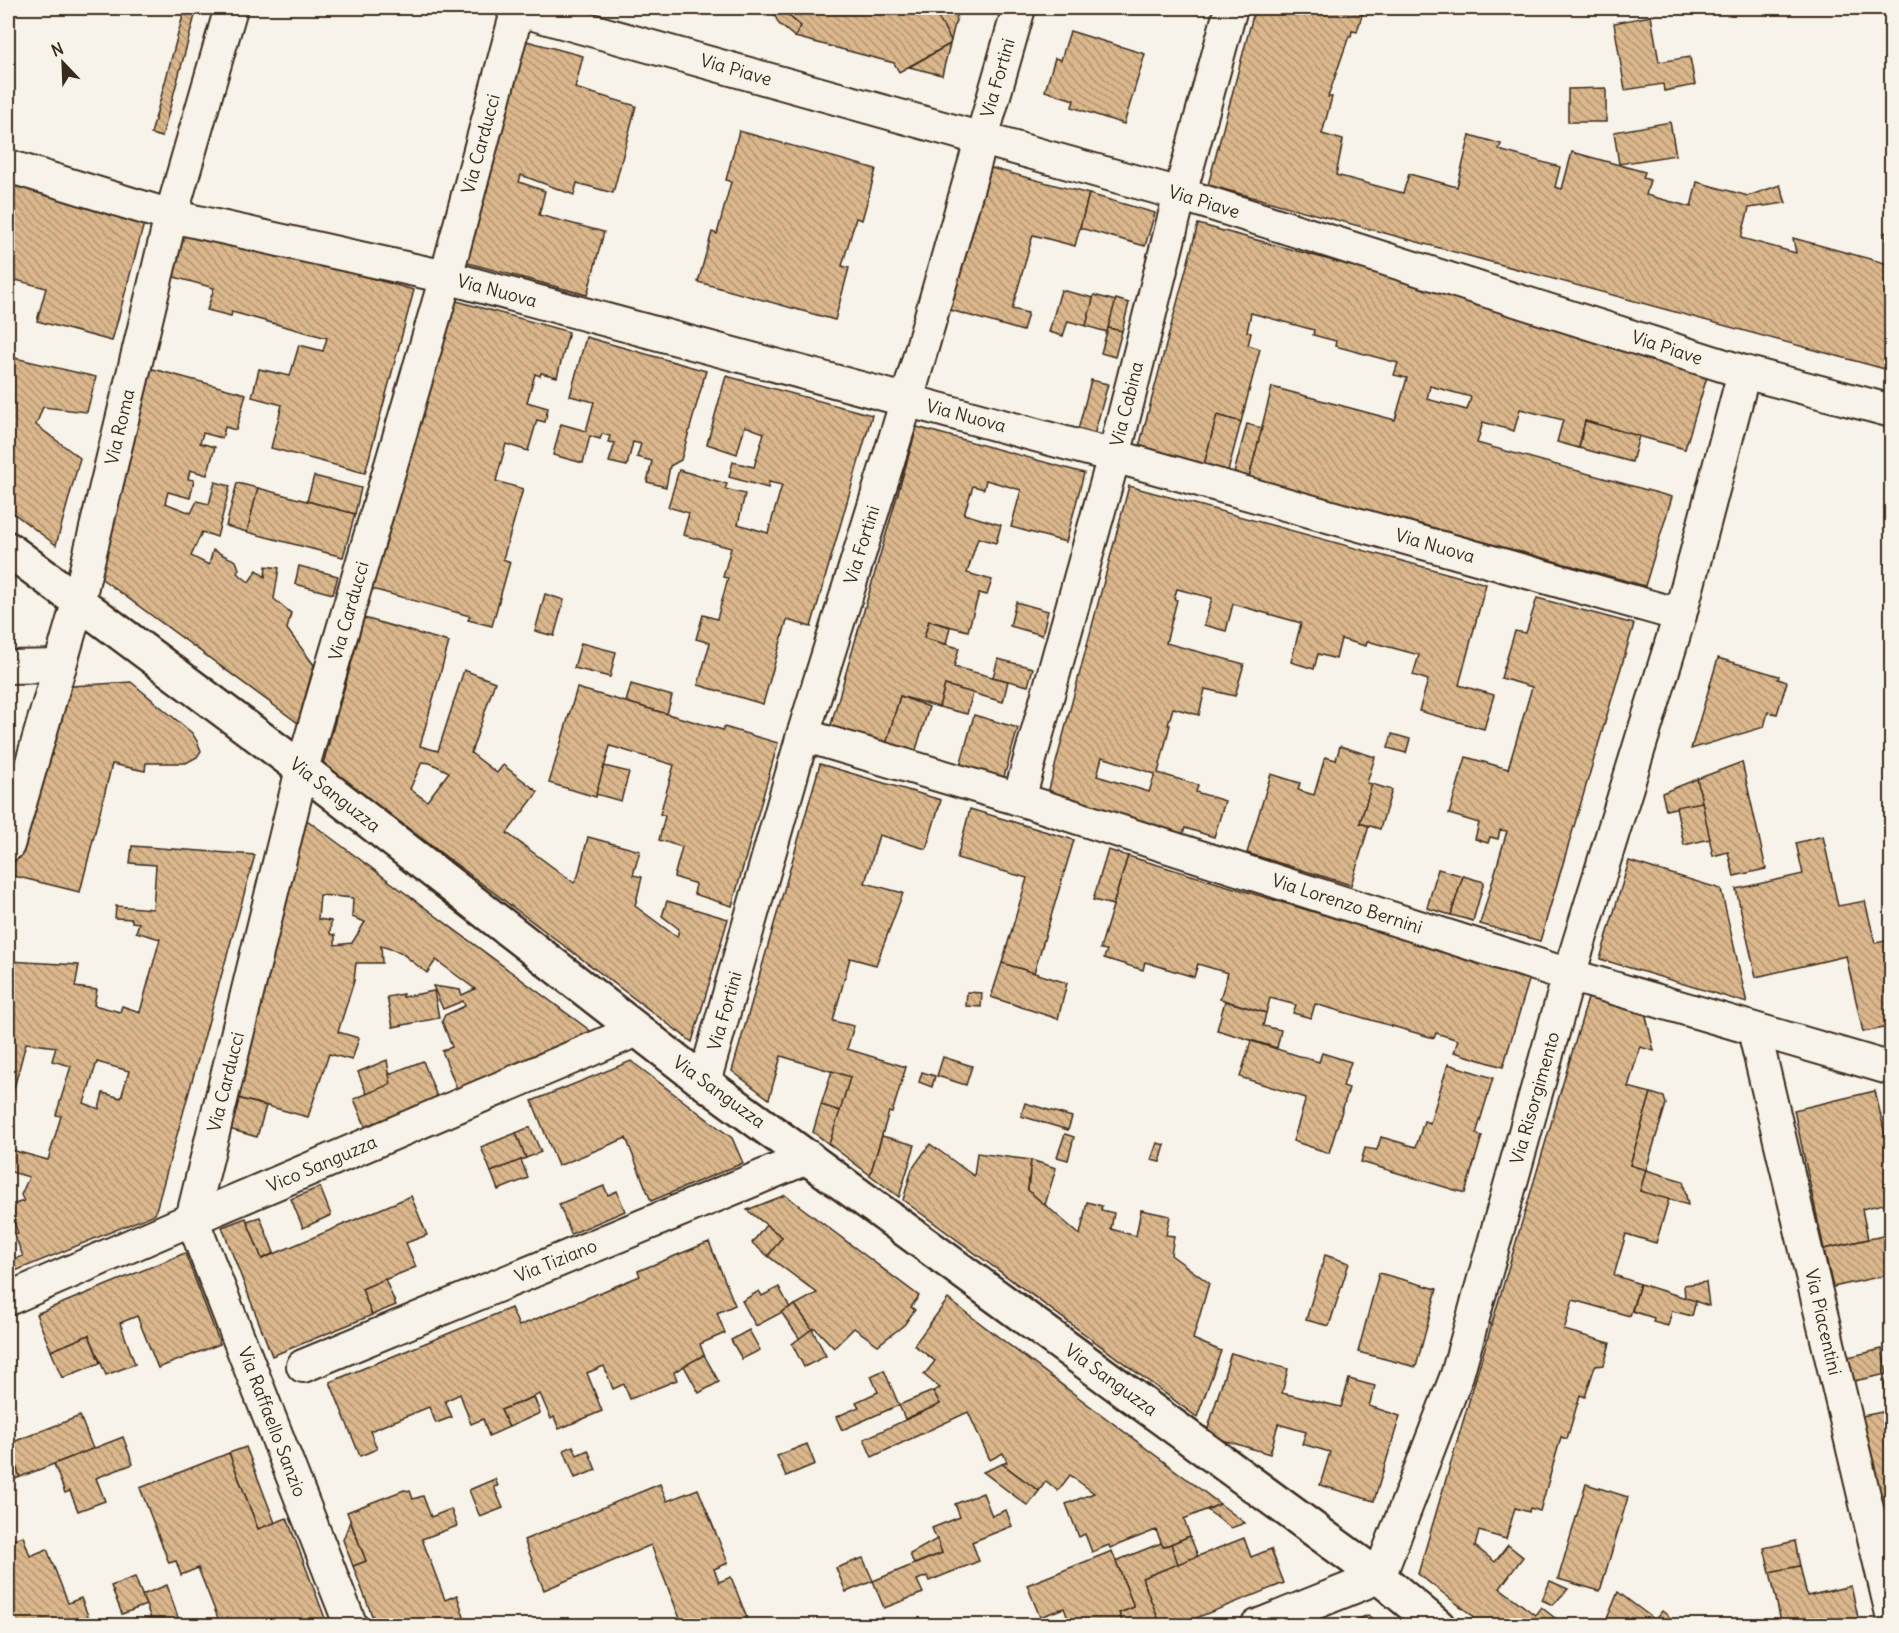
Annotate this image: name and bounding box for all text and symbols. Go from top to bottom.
north arrow [33,33,93,93]
street label: Via Fortini [975,36,1020,120]
text: N [48,38,66,61]
street label: Via Piave [698,48,775,91]
street label: Via Carducci [456,92,505,196]
street label: Via Piave [1166,180,1243,223]
street label: Via Nuova [455,269,540,312]
street label: Via Piave [1629,325,1706,370]
street label: Via Cabina [1105,359,1148,449]
street label: Via Roma [100,387,139,467]
street label: Via Nuova [924,394,1009,437]
street label: Via Fortini [839,503,884,587]
street label: Via Nuova [1393,523,1478,568]
street label: Via Carducci [323,559,374,663]
street label: Via Sanguzza [285,752,385,837]
street label: Via Lorenzo Bernini [1269,868,1425,939]
street label: Via Fortini [702,969,747,1053]
street label: Via Risorgimento [1505,1029,1564,1167]
street label: Via Carducci [202,1030,249,1134]
street label: Via Sanguzza [669,1050,770,1133]
street label: Vico Sanguzza [263,1130,380,1197]
street label: Via Tiziano [511,1234,600,1287]
street label: Via Piacentini [1800,1267,1847,1377]
street label: Via Sanguzza [1061,1338,1162,1421]
street label: Via Raffaello Sanzio [233,1344,312,1500]

